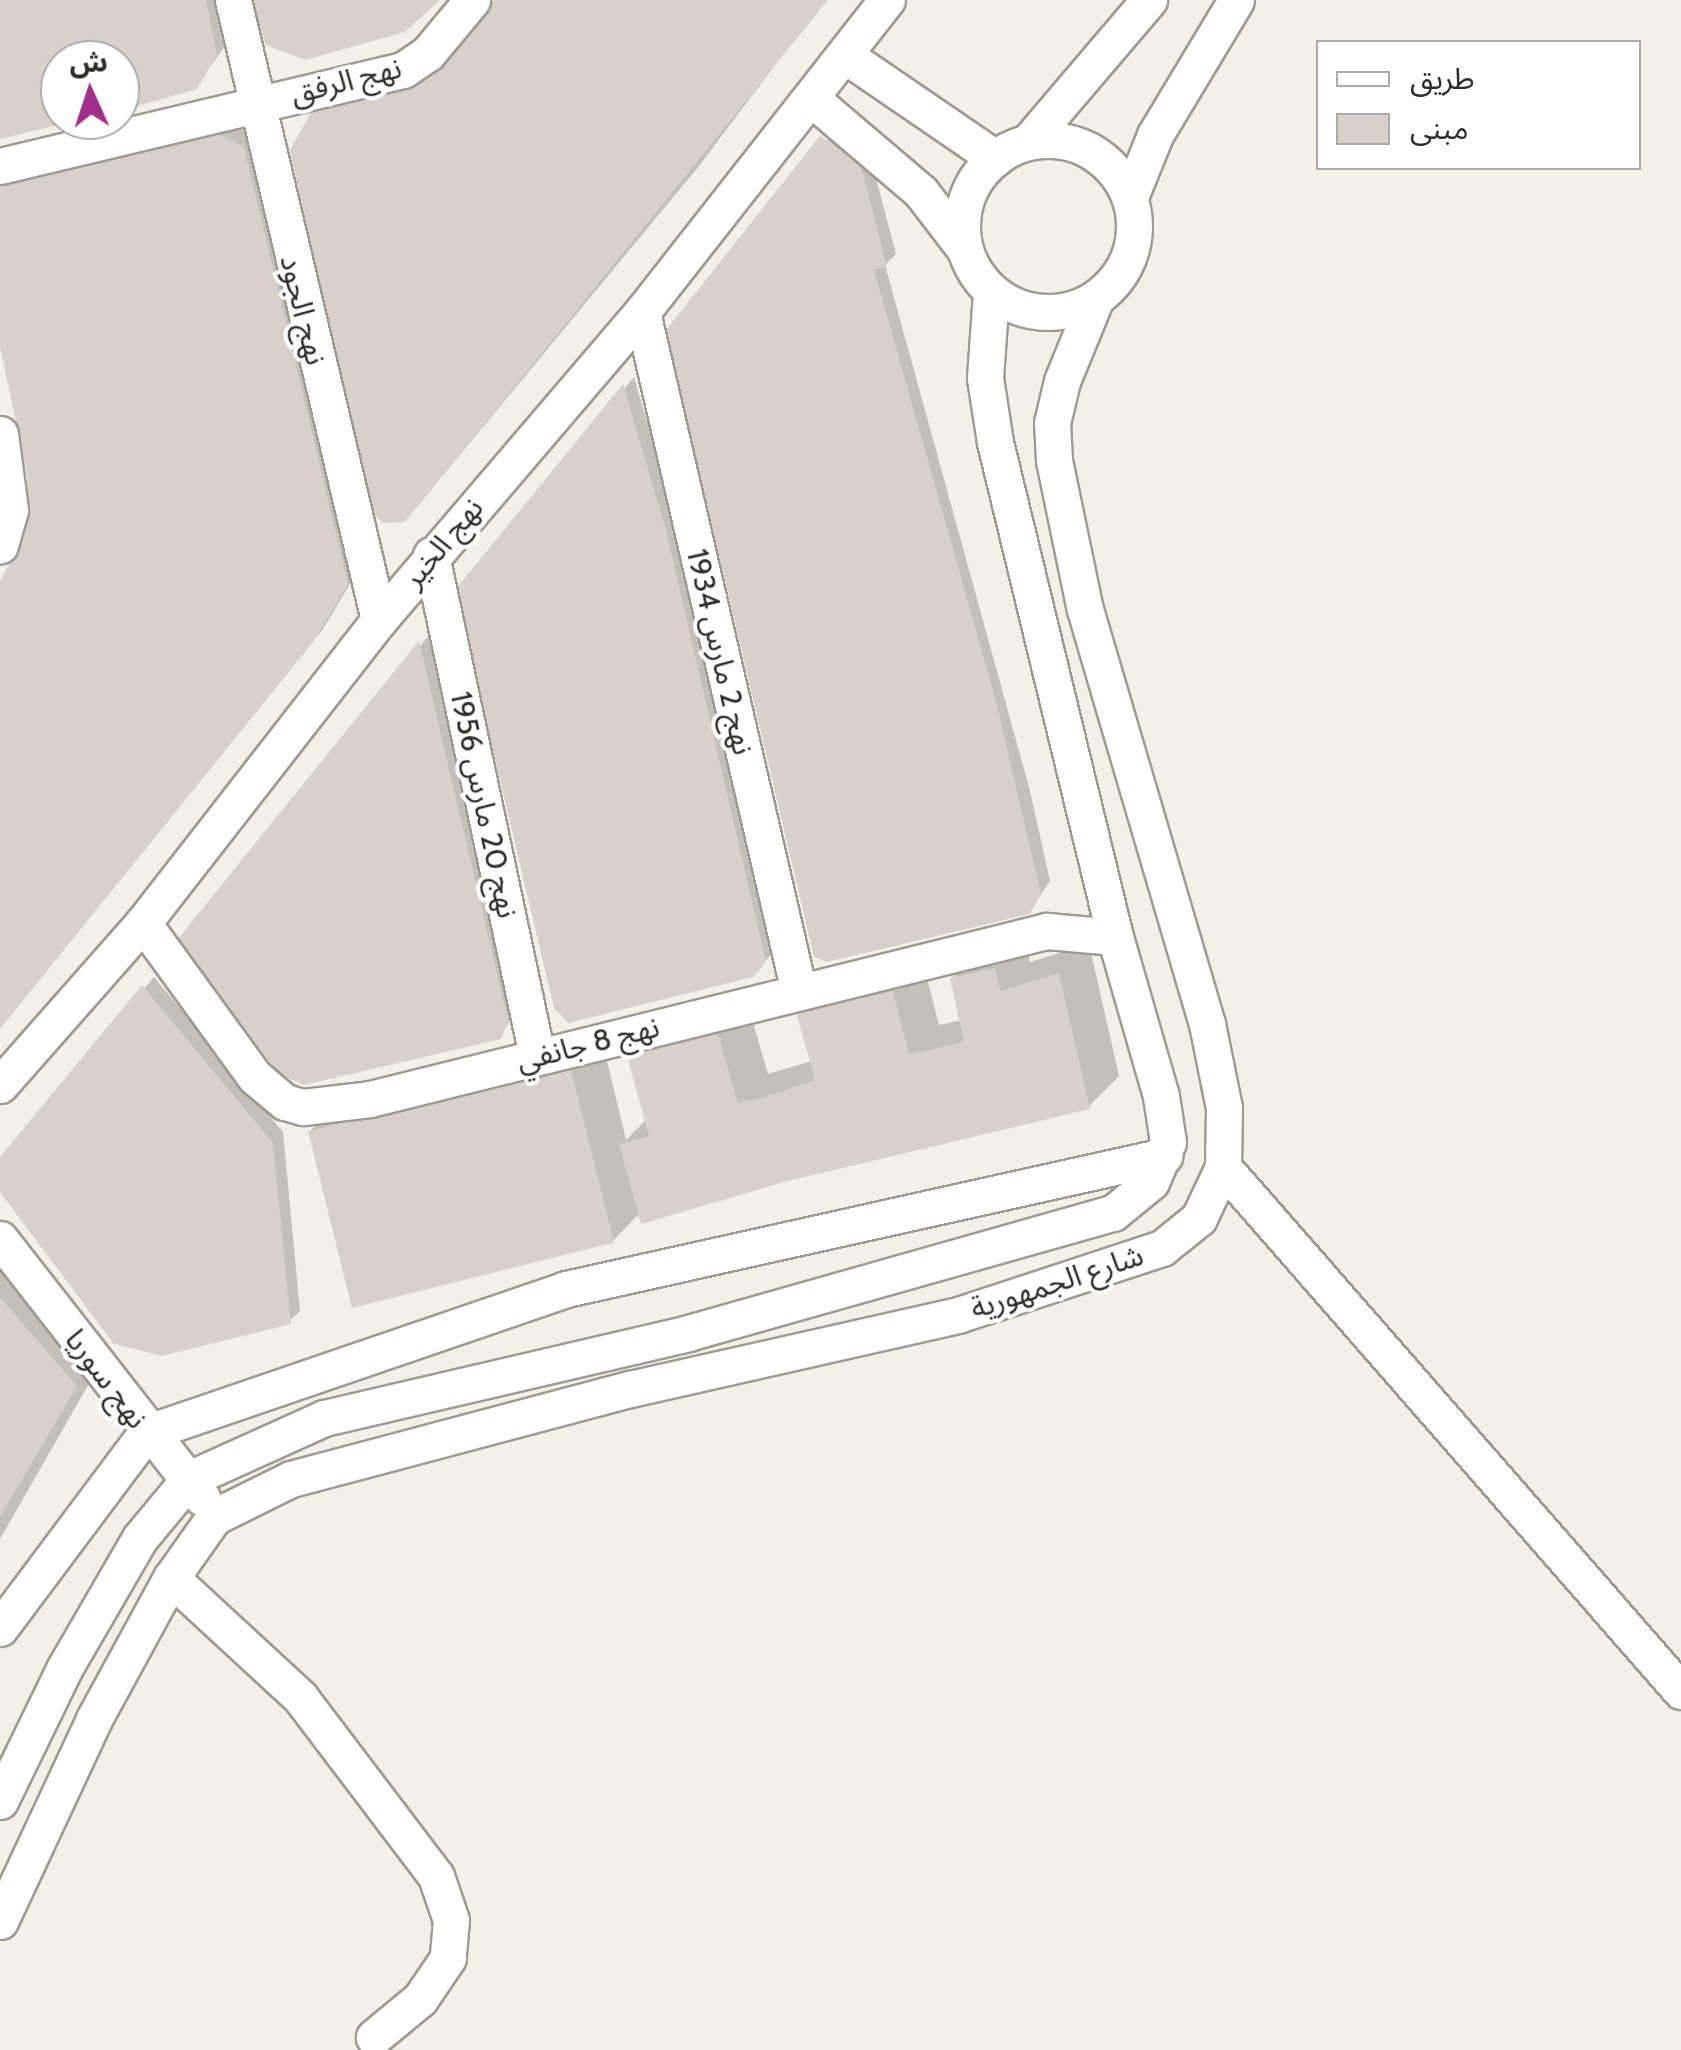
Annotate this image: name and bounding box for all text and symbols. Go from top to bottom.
north arrow [40,40,140,140]
legend [1316,40,1641,170]
text: ش [68,44,109,80]
street label: نهج الرفق [287,50,405,112]
text: طريق [1410,60,1475,97]
text: مبنى [1410,110,1468,147]
street label: نهج الجود [272,251,334,369]
street label: نهج الخير [395,491,491,595]
street label: نهج 2 مارس 1934 [679,546,761,758]
street label: نهج 20 مارس 1956 [442,688,526,922]
street label: نهج 8 جانفي [513,1009,663,1079]
street label: شارع الجمهورية [966,1237,1148,1327]
street label: نهج سوريا [57,1322,155,1436]

